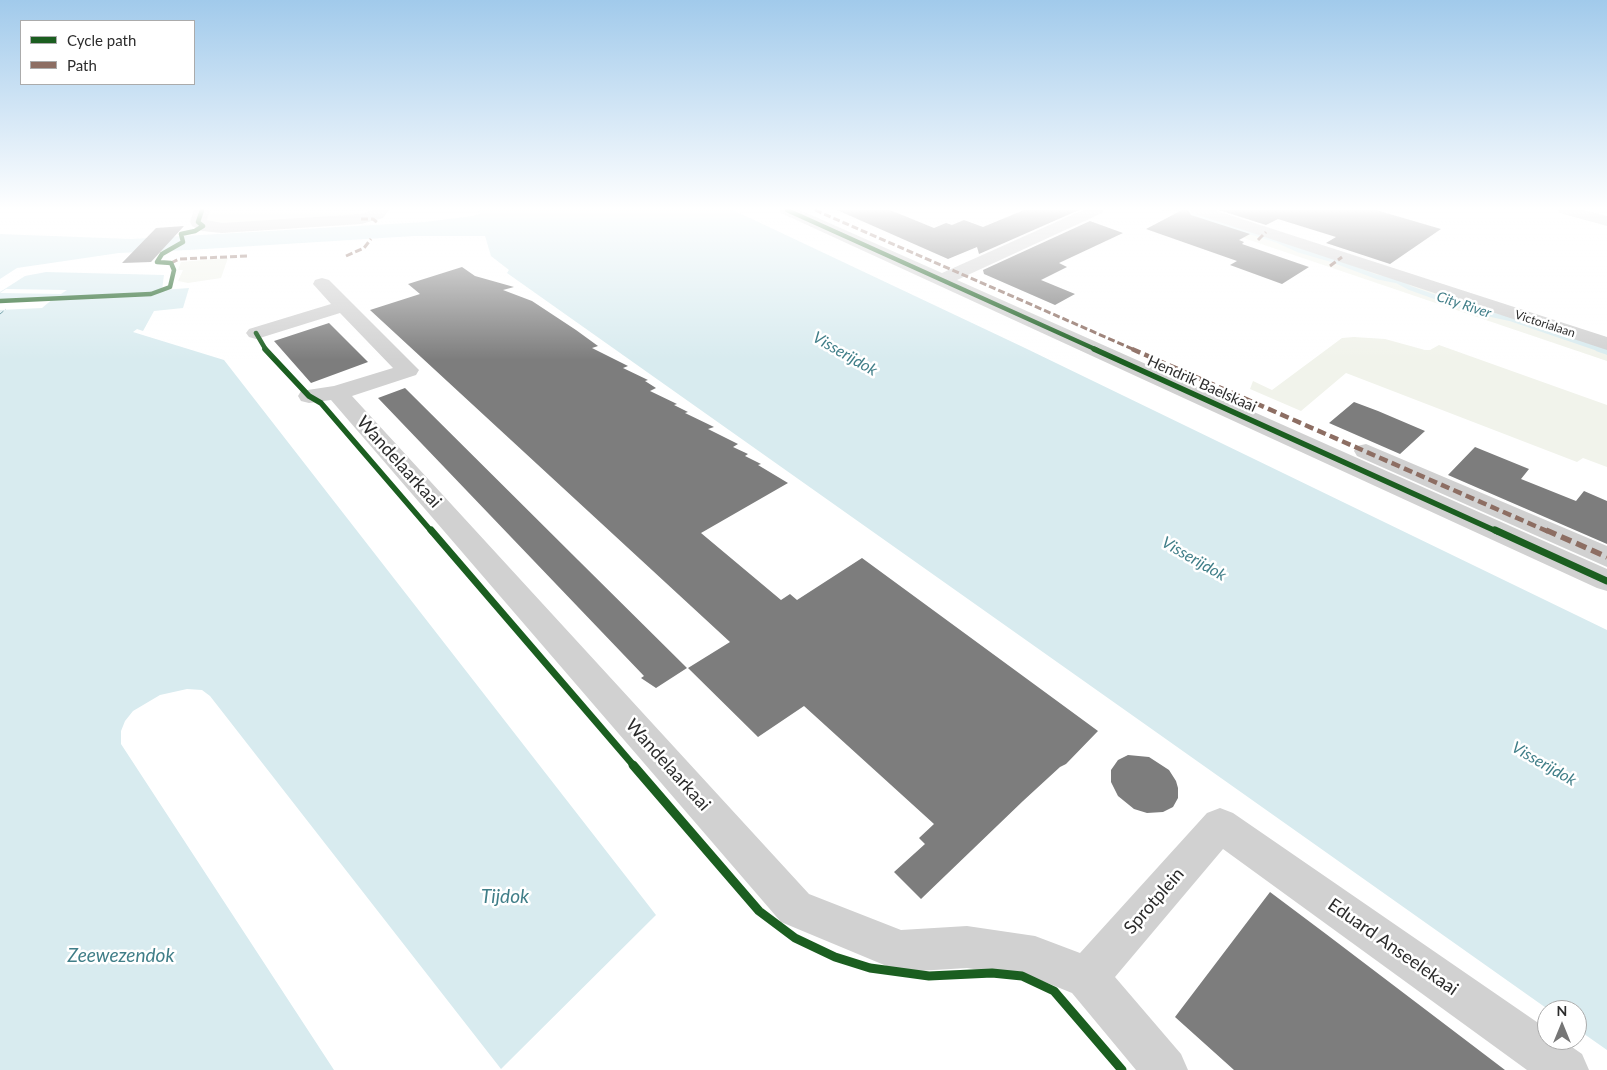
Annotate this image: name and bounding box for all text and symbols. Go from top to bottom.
legend [20,20,195,85]
text: Cycle path [67,31,136,49]
text: Path [67,56,97,74]
water label: City River [1435,288,1493,322]
street label: Victorialaan [1513,307,1577,341]
water label: Visserijdok [809,328,881,380]
street label: Hendrik Baelskaai [1145,352,1259,416]
street label: Wandelaarkaai [352,412,446,512]
water label: Visserijdok [1158,533,1230,585]
street label: Wandelaarkaai [621,715,715,815]
water label: Visserijdok [1508,738,1580,790]
street label: Sprotplein [1119,864,1189,938]
water label: Tijdok [481,886,529,908]
street label: Eduard Anseelekaai [1324,894,1462,1000]
water label: Zeewezendok [68,945,174,967]
north arrow [1537,1000,1587,1050]
text: N [1557,1002,1567,1019]

